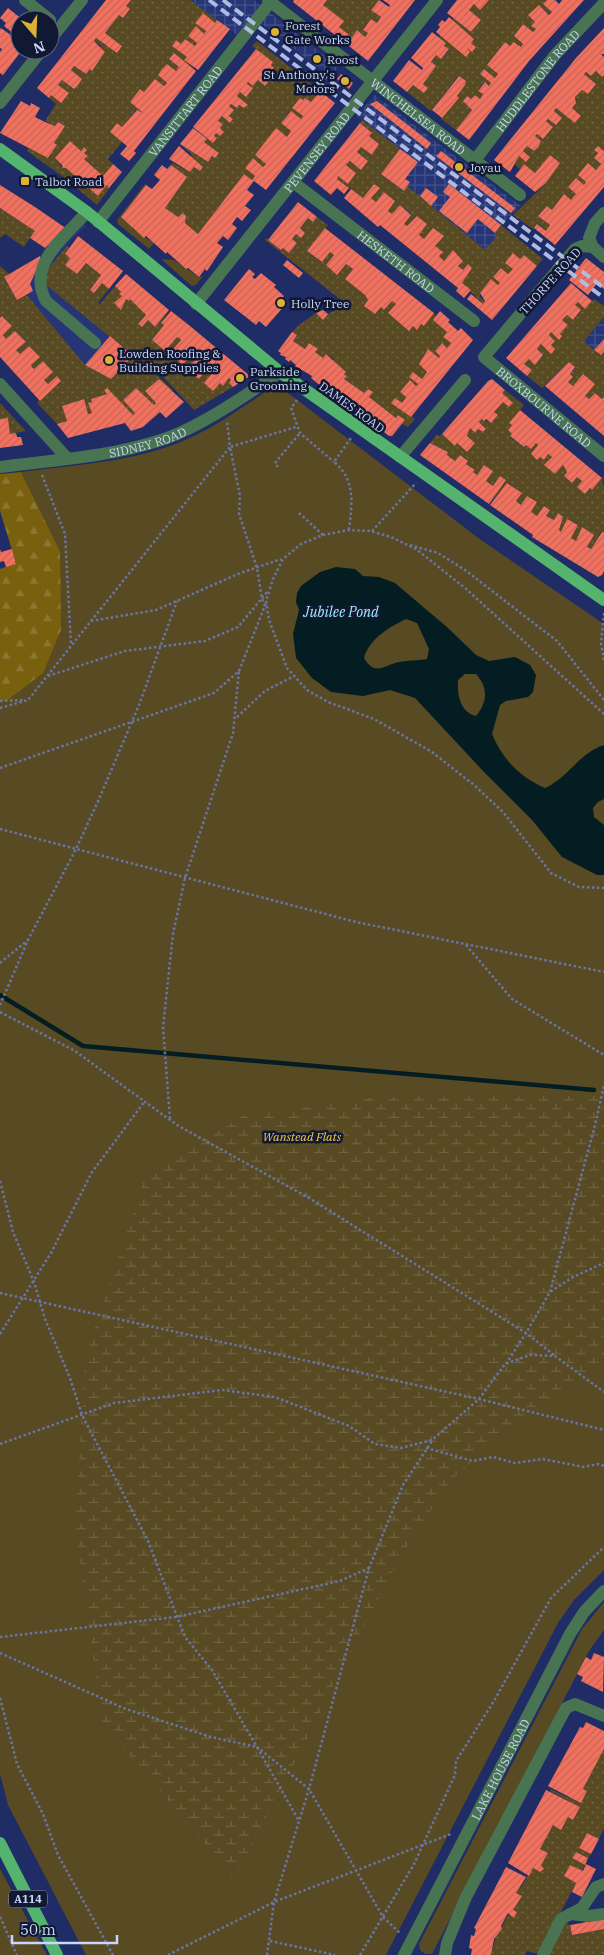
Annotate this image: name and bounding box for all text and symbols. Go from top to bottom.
north arrow [10,10,60,60]
place label: Forest Gate Works [285,18,350,47]
marker: Forest Gate Works [269,26,281,38]
street label: HUDDLESTONE ROAD [492,27,582,134]
text: N [31,37,47,58]
place label: Roost [327,52,359,67]
marker: Roost [311,53,323,65]
street label: VANSITTART ROAD [145,63,225,159]
place label: St Anthony's Motors [264,67,335,96]
marker: St Anthony's Motors [339,75,351,87]
street label: WINCHELSEA ROAD [368,75,469,158]
street label: PEVENSEY ROAD [280,109,353,195]
place label: Joyau [469,160,502,175]
marker: Joyau [453,161,465,173]
place label: Talbot Road [35,174,102,189]
marker: Talbot Road [19,175,31,187]
street label: HESKETH ROAD [354,227,438,296]
street label: THORPE ROAD [516,244,584,318]
place label: Holly Tree [291,296,349,311]
marker: Holly Tree [275,297,287,309]
place label: Lowden Roofing & Building Supplies [119,346,221,375]
marker: Lowden Roofing & Building Supplies [103,354,115,366]
street label: BROXBOURNE ROAD [494,363,595,450]
place label: Parkside Grooming [250,364,308,393]
marker: Parkside Grooming [234,372,246,384]
street label: DAMES ROAD [316,378,388,436]
street label: SIDNEY ROAD [108,423,188,460]
water label: Jubilee Pond [302,603,379,621]
park label: Wanstead Flats [263,1129,342,1144]
street label: LAKE HOUSE ROAD [468,1716,532,1822]
road number: A114 [9,1890,47,1908]
scale bar [12,1912,118,1944]
text: 50 m [20,1920,56,1939]

